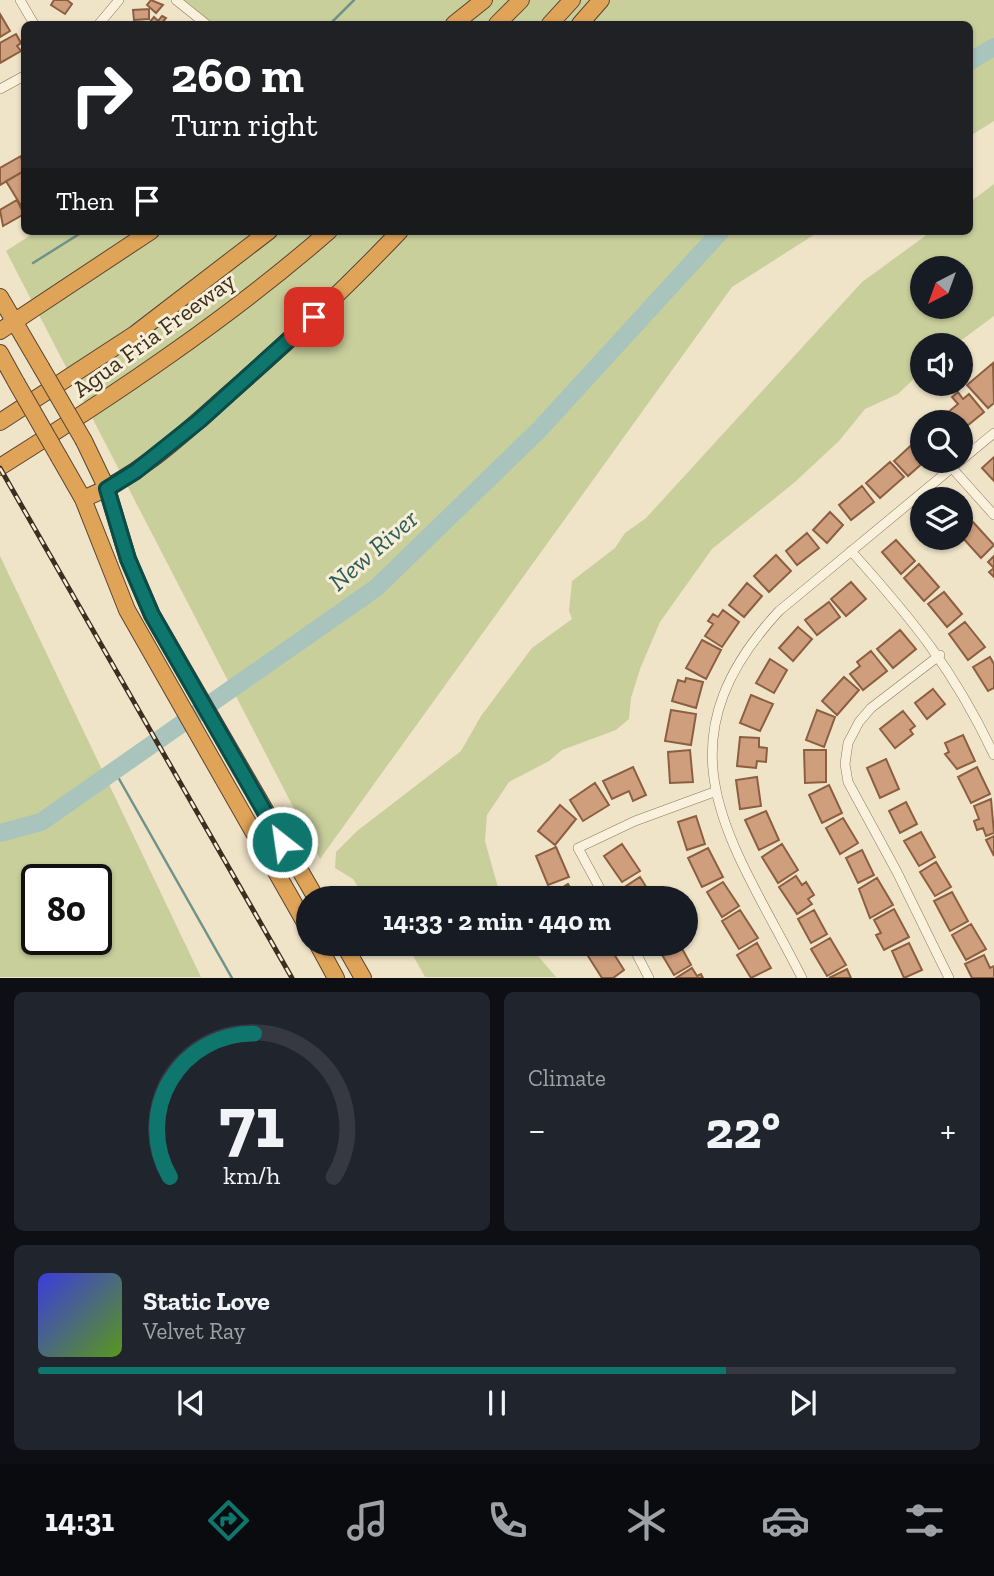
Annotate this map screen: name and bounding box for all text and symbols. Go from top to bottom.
text: 260 m [171,46,304,105]
icon: right [56,49,147,140]
text: Turn right [171,106,318,144]
icon: arrive [128,182,166,220]
text: Then [56,185,114,217]
north arrow [910,256,973,318]
map controls [910,256,973,550]
street label: Agua Fria Freeway [67,266,241,403]
pin [284,287,344,347]
icon: arrive [295,298,333,336]
button: sound [910,333,973,396]
button: search [910,410,973,473]
button: layers [910,487,973,550]
water label: New River [322,502,424,597]
position arrow [245,805,319,879]
speed limit sign: 80 [21,864,112,955]
text: 14:33 · 2 min · 440 m [383,905,611,937]
text: Climate [528,1064,606,1092]
text: 71 [219,1079,285,1167]
text: 22° [706,1099,780,1161]
text: − [528,1107,546,1153]
text: + [940,1107,956,1153]
text: km/h [223,1160,281,1190]
text: Static Love [143,1285,270,1317]
text: Velvet Ray [143,1317,245,1345]
icon: previous [172,1384,210,1422]
icon: pause [478,1384,516,1422]
icon: next [784,1384,822,1422]
icon: directions [204,1496,253,1545]
icon: music [343,1496,392,1545]
icon: phone [483,1496,532,1545]
icon: climate [622,1496,671,1545]
icon: car [761,1496,810,1545]
icon: filters [900,1496,949,1545]
text: 14:31 [45,1501,114,1539]

